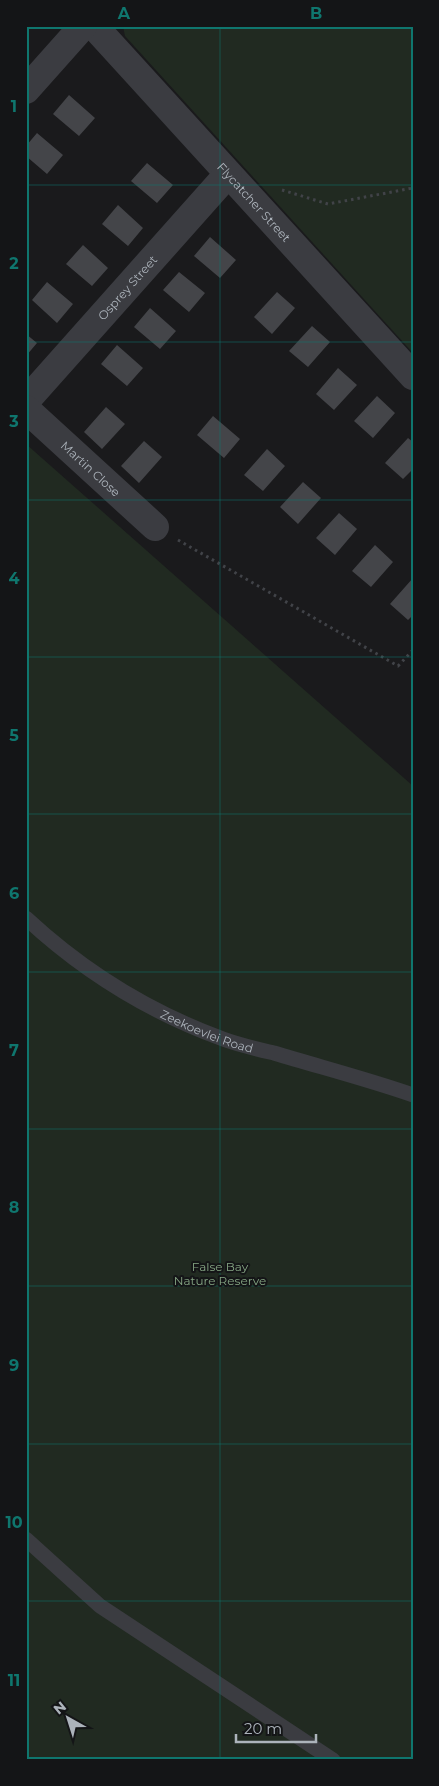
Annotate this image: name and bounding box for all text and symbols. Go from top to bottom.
text: A [117,4,131,23]
text: B [310,4,322,23]
text: 1 [11,97,17,116]
street label: Flycatcher Street [214,159,294,245]
street label: Osprey Street [94,252,160,323]
text: 2 [9,254,19,273]
text: 3 [8,412,19,431]
street label: Martin Close [58,437,124,499]
text: 4 [8,569,20,588]
text: 5 [9,726,19,745]
text: 6 [9,884,19,903]
street label: Zeekoevlei Road [158,1006,255,1055]
text: 7 [9,1041,19,1060]
text: 8 [9,1198,19,1217]
park label: False Bay Nature Reserve [174,1259,266,1288]
text: 9 [9,1356,19,1375]
text: 10 [5,1513,23,1532]
text: 11 [8,1671,20,1690]
north arrow [42,1694,92,1744]
text: N [50,1697,70,1718]
scale bar [236,1711,316,1743]
text: 20 m [244,1719,282,1738]

